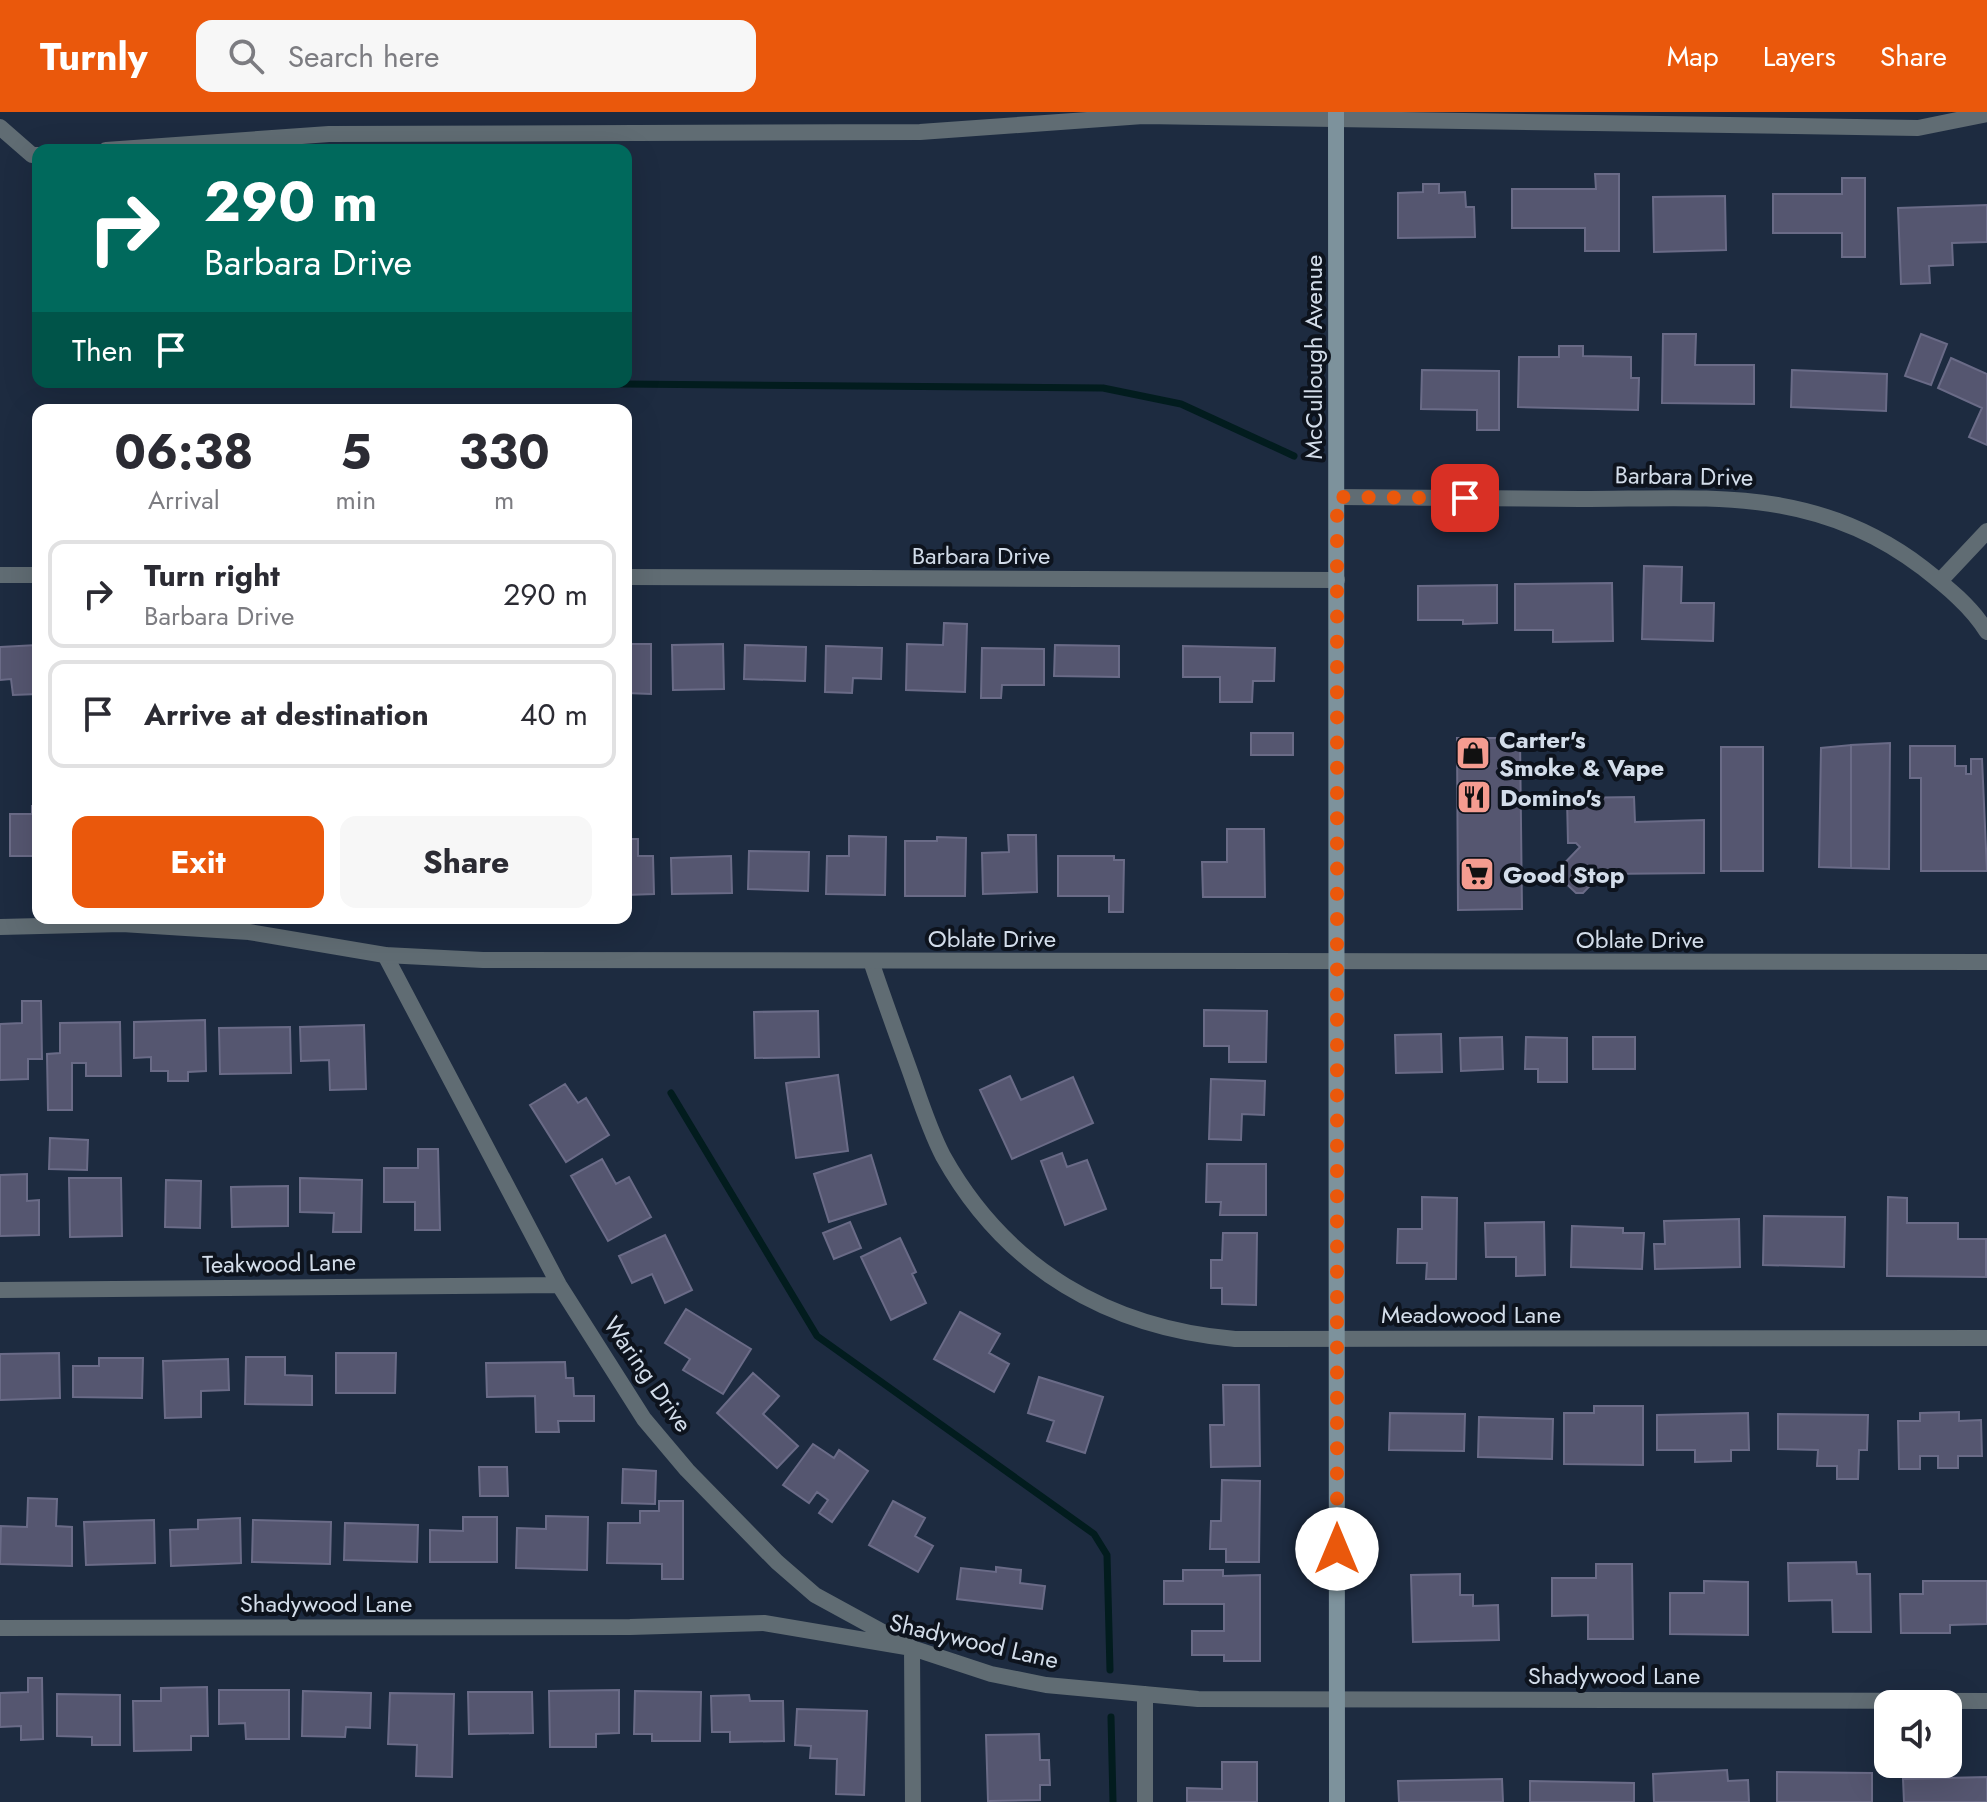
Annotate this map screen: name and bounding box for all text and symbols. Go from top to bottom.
search box [196,20,756,92]
text: Turnly [40,29,148,84]
icon: search [224,34,268,78]
text: Search here [288,35,439,78]
text: Map [1667,36,1719,77]
text: Layers [1763,36,1836,77]
text: Share [1880,36,1947,77]
text: 290 m [204,161,378,242]
icon: right [72,176,176,280]
text: Barbara Drive [204,236,412,288]
street label: McCullough Avenue [1296,255,1331,459]
icon: arrive [149,328,193,372]
text: Then [72,329,133,372]
text: 06:38 [114,418,253,487]
text: 5 [340,418,371,487]
text: 330 [458,418,550,487]
street label: Barbara Drive [1614,457,1754,495]
pin [1431,464,1499,532]
icon: arrive [1443,476,1487,520]
text: Arrival [148,481,220,519]
text: min [336,481,376,519]
text: m [494,481,514,519]
street label: Barbara Drive [912,538,1050,573]
text: Turn right [144,554,280,597]
icon: right [76,572,120,616]
text: 290 m [503,573,588,616]
text: Barbara Drive [144,597,294,635]
icon: arrive [76,692,120,736]
text: Arrive at destination [144,693,429,736]
text: 40 m [520,693,588,736]
place label: Carter's Smoke & Vape [1499,722,1664,785]
shop icon: Carter's Smoke & Vape [1454,734,1492,772]
restaurant icon: Domino's [1455,778,1493,816]
place label: Domino's [1500,780,1601,815]
button: Exit [72,816,324,908]
button: Share [340,816,592,908]
supermarket icon: Good Stop [1458,855,1496,893]
place label: Good Stop [1503,857,1625,892]
street label: Oblate Drive [928,921,1056,956]
street label: Oblate Drive [1576,922,1704,957]
street label: Teakwood Lane [202,1244,356,1282]
street label: Meadowood Lane [1381,1297,1561,1332]
street label: Waring Drive [595,1309,701,1439]
position arrow [1295,1507,1379,1591]
street label: Shadywood Lane [240,1586,412,1621]
street label: Shadywood Lane [886,1605,1062,1677]
street label: Shadywood Lane [1528,1658,1700,1693]
map controls [1874,1690,1962,1778]
button: sound [1874,1690,1962,1778]

